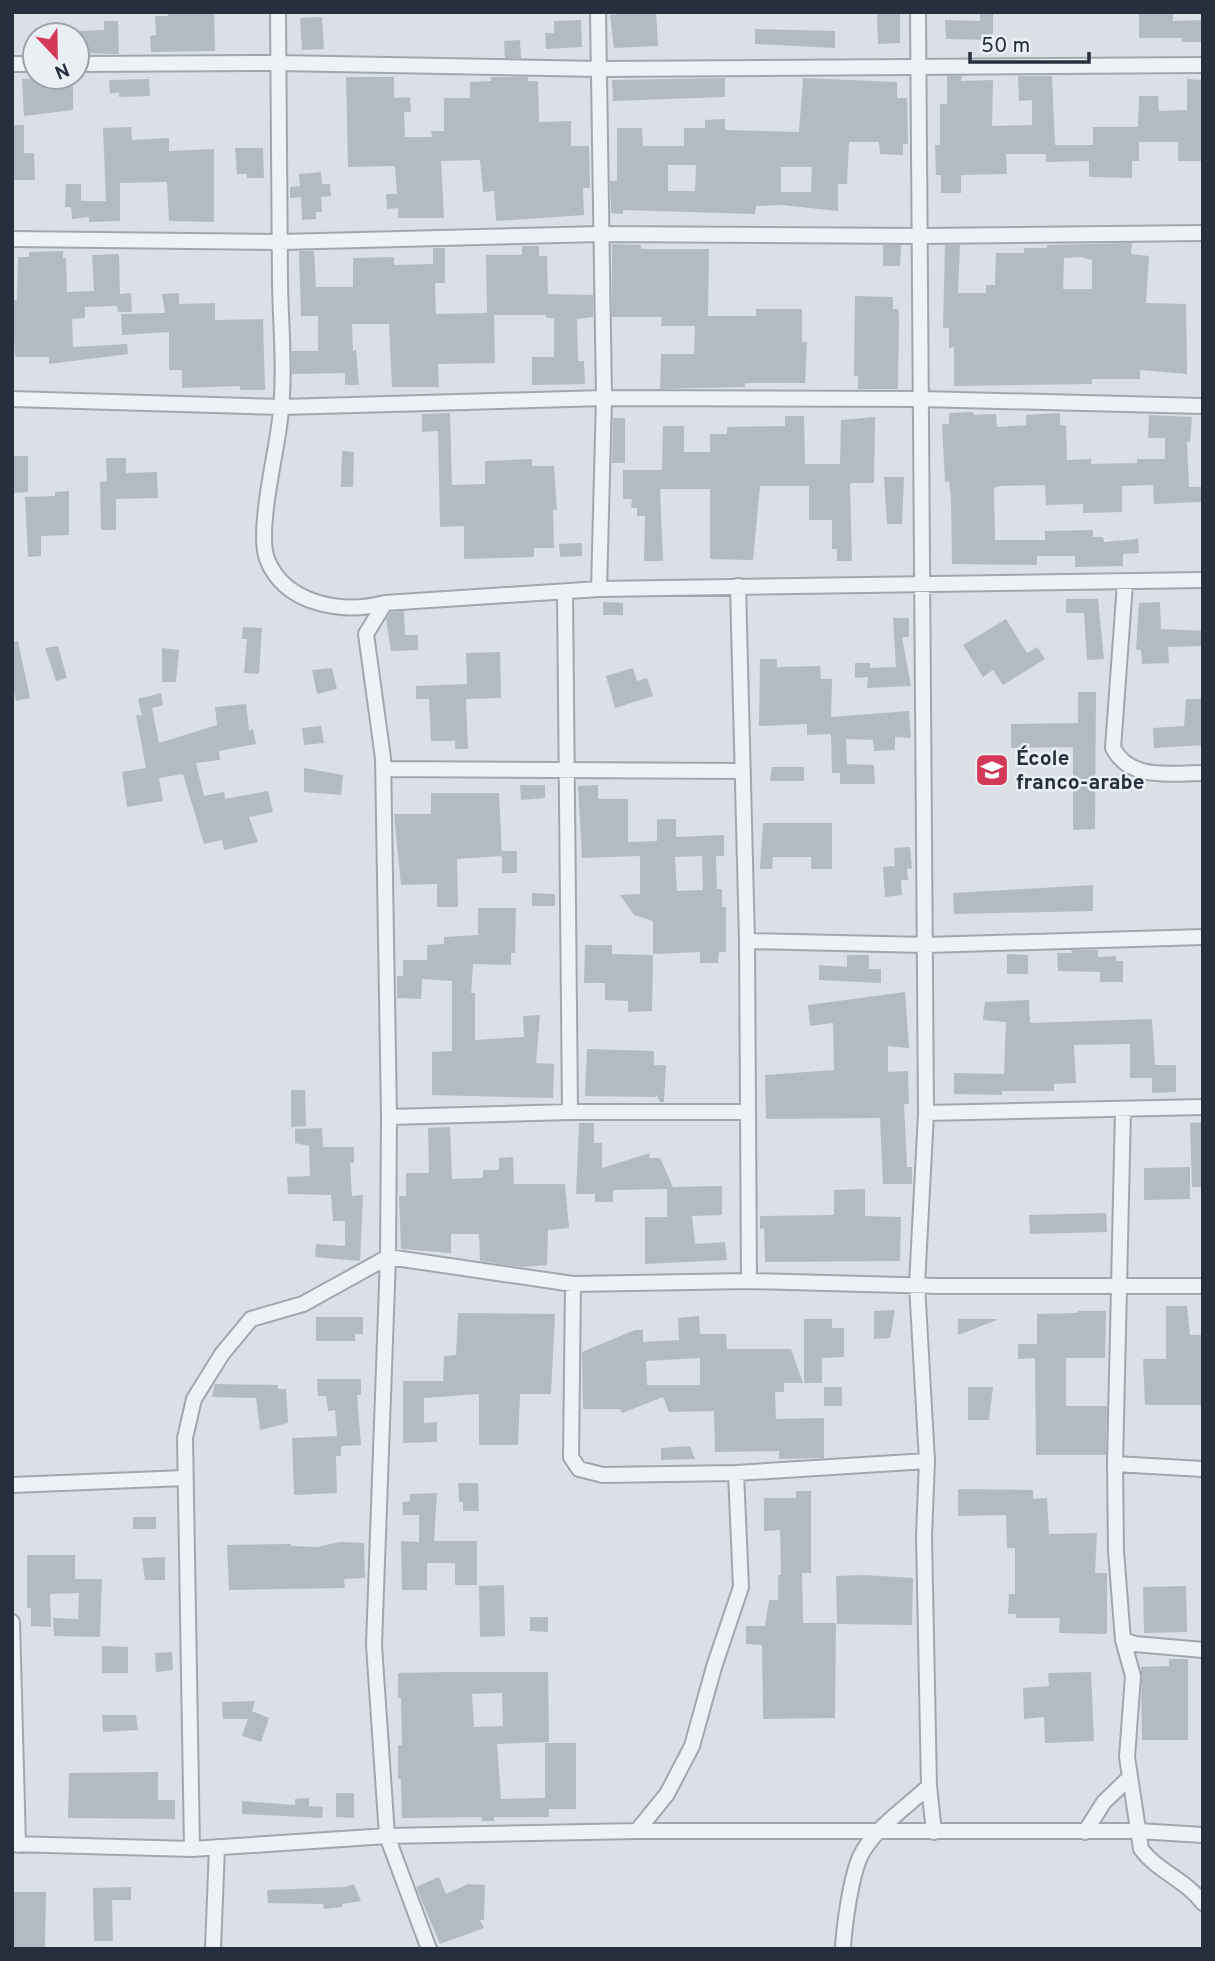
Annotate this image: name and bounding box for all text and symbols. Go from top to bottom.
north arrow [21,21,91,91]
scale bar [970,21,1089,65]
text: 50 m [981,33,1030,60]
text: N [51,56,72,84]
place label: École franco-arabe [1016,745,1145,797]
school or university icon: École franco-arabe [973,751,1011,789]

